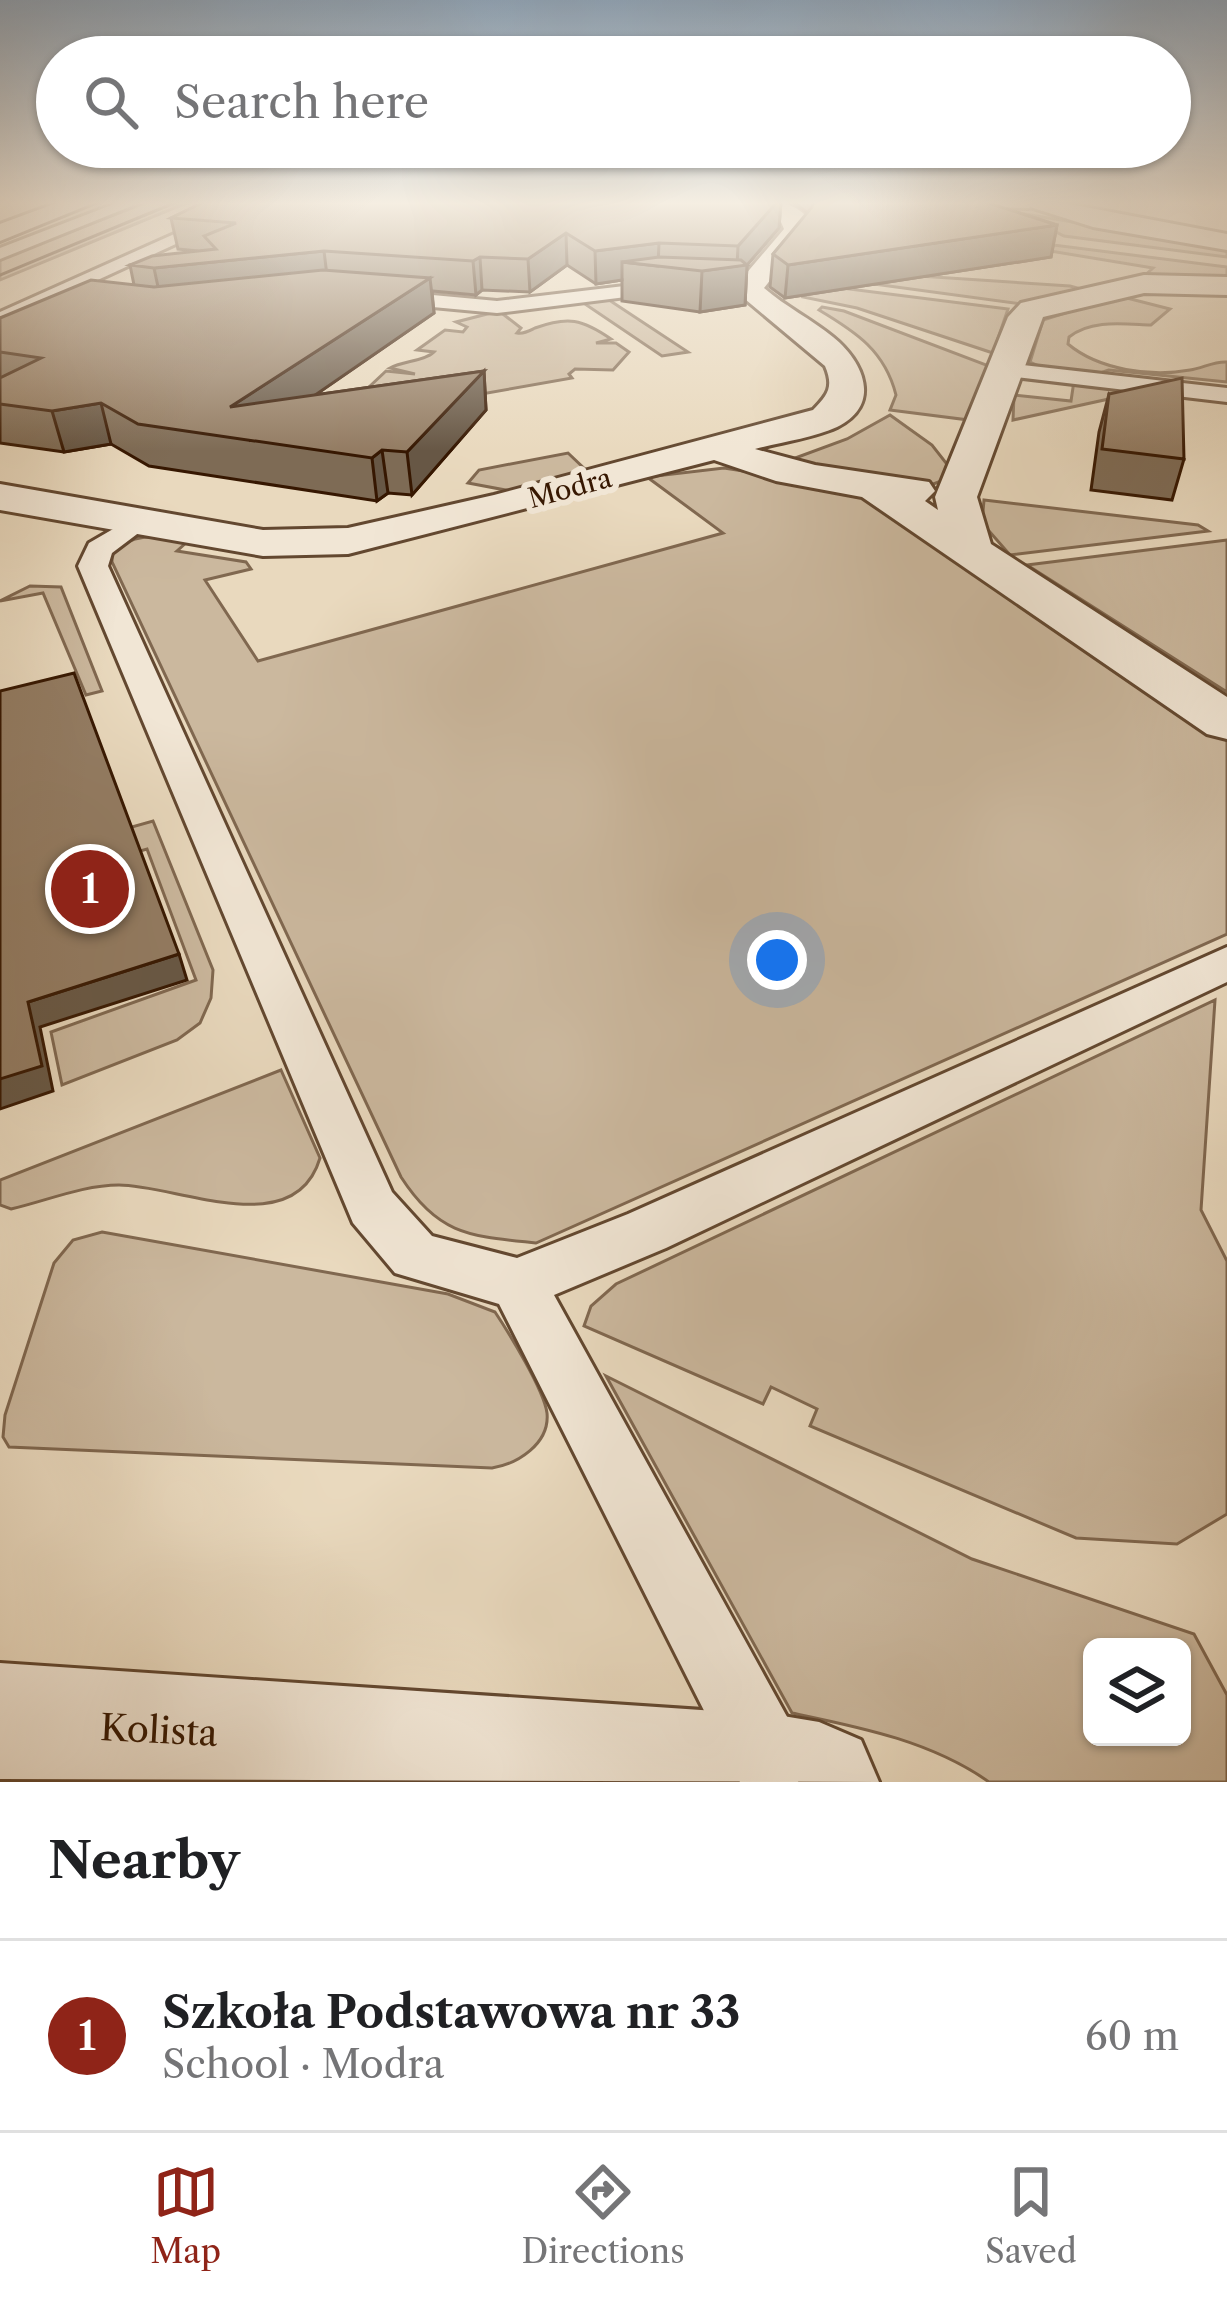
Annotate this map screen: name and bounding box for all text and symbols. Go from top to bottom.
search box [36,36,1191,168]
icon: search [78,69,144,135]
text: Search here [174,74,429,130]
street label: Modra [525,461,616,515]
pin: 1 [51,844,129,934]
your location [747,930,807,990]
map controls [1083,1638,1191,1746]
button: layers [1083,1638,1191,1746]
street label: Kolista [99,1705,219,1755]
text: Nearby [48,1829,240,1891]
text: Szkoła Podstawowa nr 33 [162,1984,741,2040]
text: 1 [78,2012,96,2060]
text: 60 m [1085,2012,1179,2060]
text: School · Modra [162,2040,444,2088]
tab: Map [150,2159,221,2272]
tab: Directions [522,2159,685,2272]
tab: Saved [985,2159,1077,2272]

